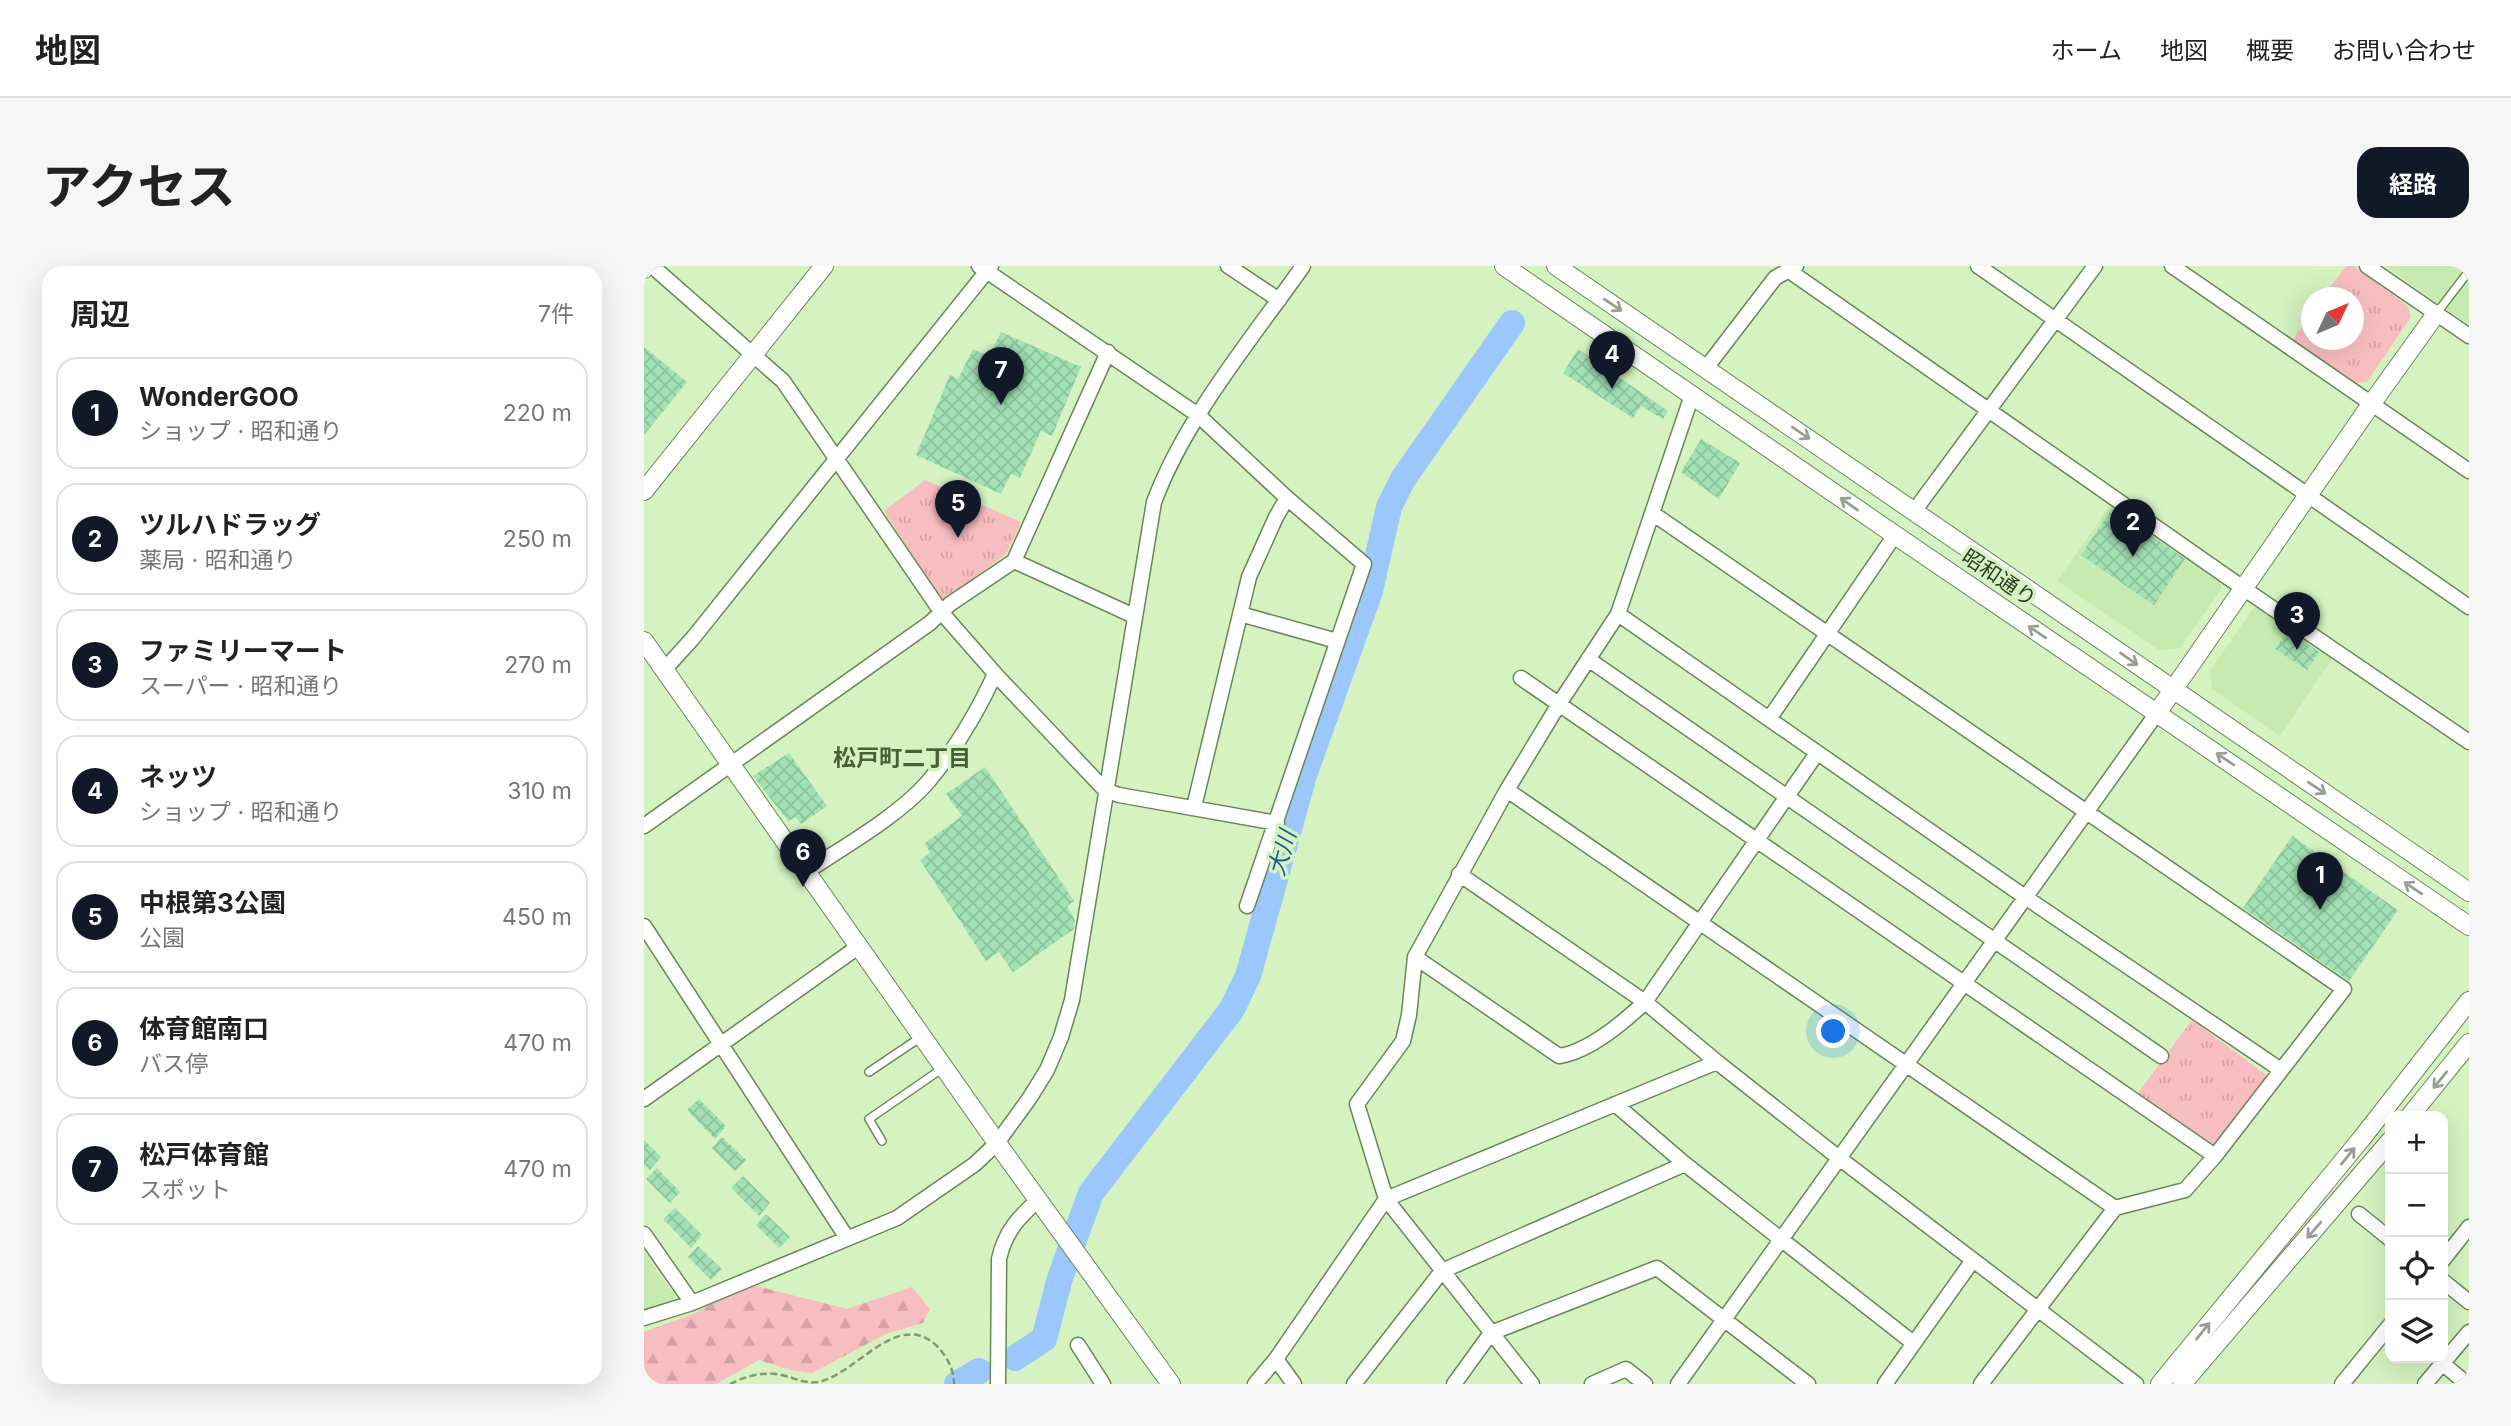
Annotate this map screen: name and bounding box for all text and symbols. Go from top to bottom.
text: 地図 [35,30,101,70]
text: ホーム [2051,36,2122,65]
text: 地図 [2160,36,2208,65]
text: 概要 [2246,36,2294,65]
text: お問い合わせ [2332,36,2476,65]
button: 経路 [2357,147,2469,218]
text: アクセス [42,157,236,216]
north arrow [2301,287,2364,350]
text: 周辺 [70,296,130,332]
one-way arrow [1602,298,1622,312]
text: 7件 [538,300,574,328]
pin: 4 [1589,331,1635,389]
pin: 7 [978,347,1024,405]
text: WonderGOO [139,381,299,412]
text: 1 [90,399,100,427]
text: 220 m [503,399,572,427]
text: ショップ · 昭和通り [139,417,343,445]
one-way arrow [1790,426,1810,440]
pin: 5 [935,480,981,538]
one-way arrow [1840,497,1859,511]
pin: 2 [2110,499,2156,557]
text: ツルハドラッグ [139,509,321,540]
text: 2 [88,525,102,553]
text: 250 m [503,525,572,553]
street label: 昭和通り [1957,544,2041,611]
text: 薬局 · 昭和通り [139,546,297,574]
pin: 3 [2274,592,2320,650]
one-way arrow [2028,624,2047,639]
text: ファミリーマート [139,635,347,666]
text: 3 [88,651,102,679]
text: 270 m [504,651,572,679]
one-way arrow [2119,652,2138,666]
text: スーパー · 昭和通り [139,672,342,700]
district label: 松戸町二丁目 [833,744,971,772]
one-way arrow [2216,752,2235,766]
text: ネッツ [139,761,217,792]
text: 4 [87,777,103,805]
text: 310 m [507,777,572,805]
one-way arrow [2307,781,2326,795]
text: ショップ · 昭和通り [139,798,343,826]
water label: 大川 [1262,824,1303,879]
pin: 6 [780,829,826,887]
pin: 1 [2297,852,2343,910]
one-way arrow [2404,881,2423,895]
text: 中根第3公園 [139,887,286,918]
text: 5 [88,903,102,931]
text: 450 m [502,903,572,931]
text: 公園 [139,924,185,952]
text: 体育館南口 [139,1013,269,1044]
your location [1816,1014,1850,1048]
text: 6 [88,1029,102,1057]
text: 470 m [503,1029,572,1057]
text: バス停 [139,1050,208,1078]
one-way arrow [2432,1070,2447,1088]
map controls [2385,1111,2448,1363]
button: + [2385,1111,2448,1174]
text: 松戸体育館 [139,1139,269,1170]
one-way arrow [2340,1147,2356,1165]
text: 7 [88,1155,102,1183]
text: 470 m [503,1155,572,1183]
button: − [2385,1174,2448,1237]
text: スポット [139,1176,231,1204]
one-way arrow [2306,1221,2322,1239]
button: locate [2385,1237,2448,1300]
button: layers [2385,1300,2448,1363]
one-way arrow [2196,1323,2211,1341]

